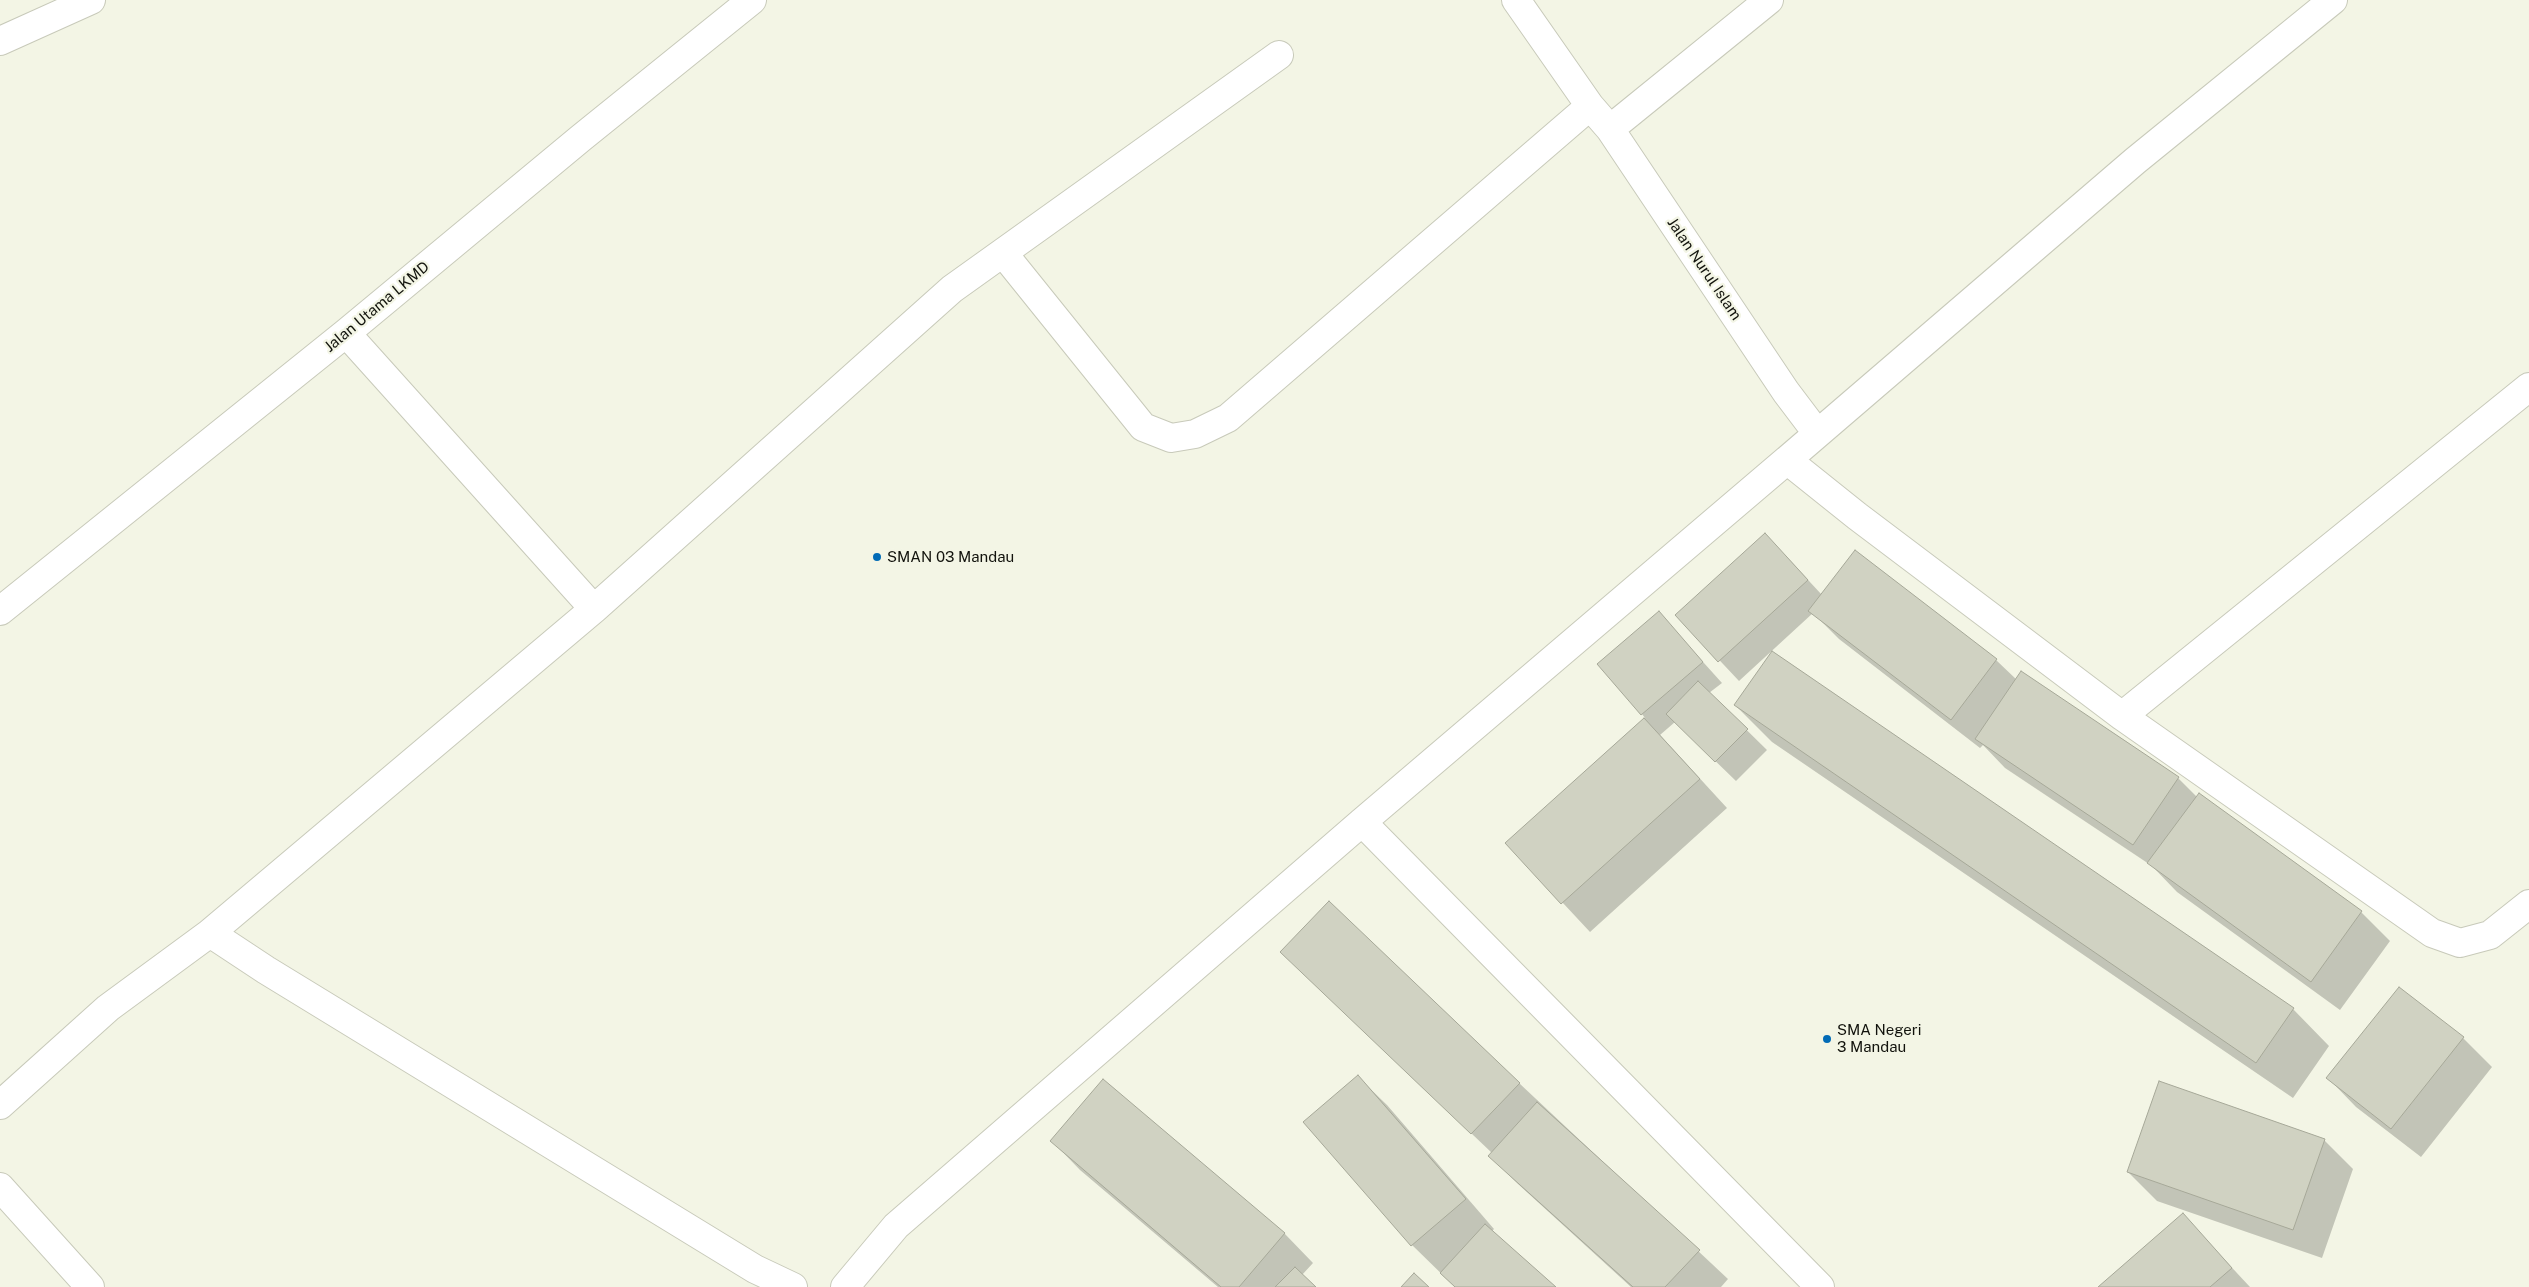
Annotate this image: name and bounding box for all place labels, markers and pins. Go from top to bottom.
place label: SMAN 03 Mandau [887,548,1014,566]
marker: SMAN 03 Mandau [871,551,883,563]
place label: SMA Negeri 3 Mandau [1837,1021,1921,1056]
marker: SMA Negeri 3 Mandau [1821,1033,1833,1045]

